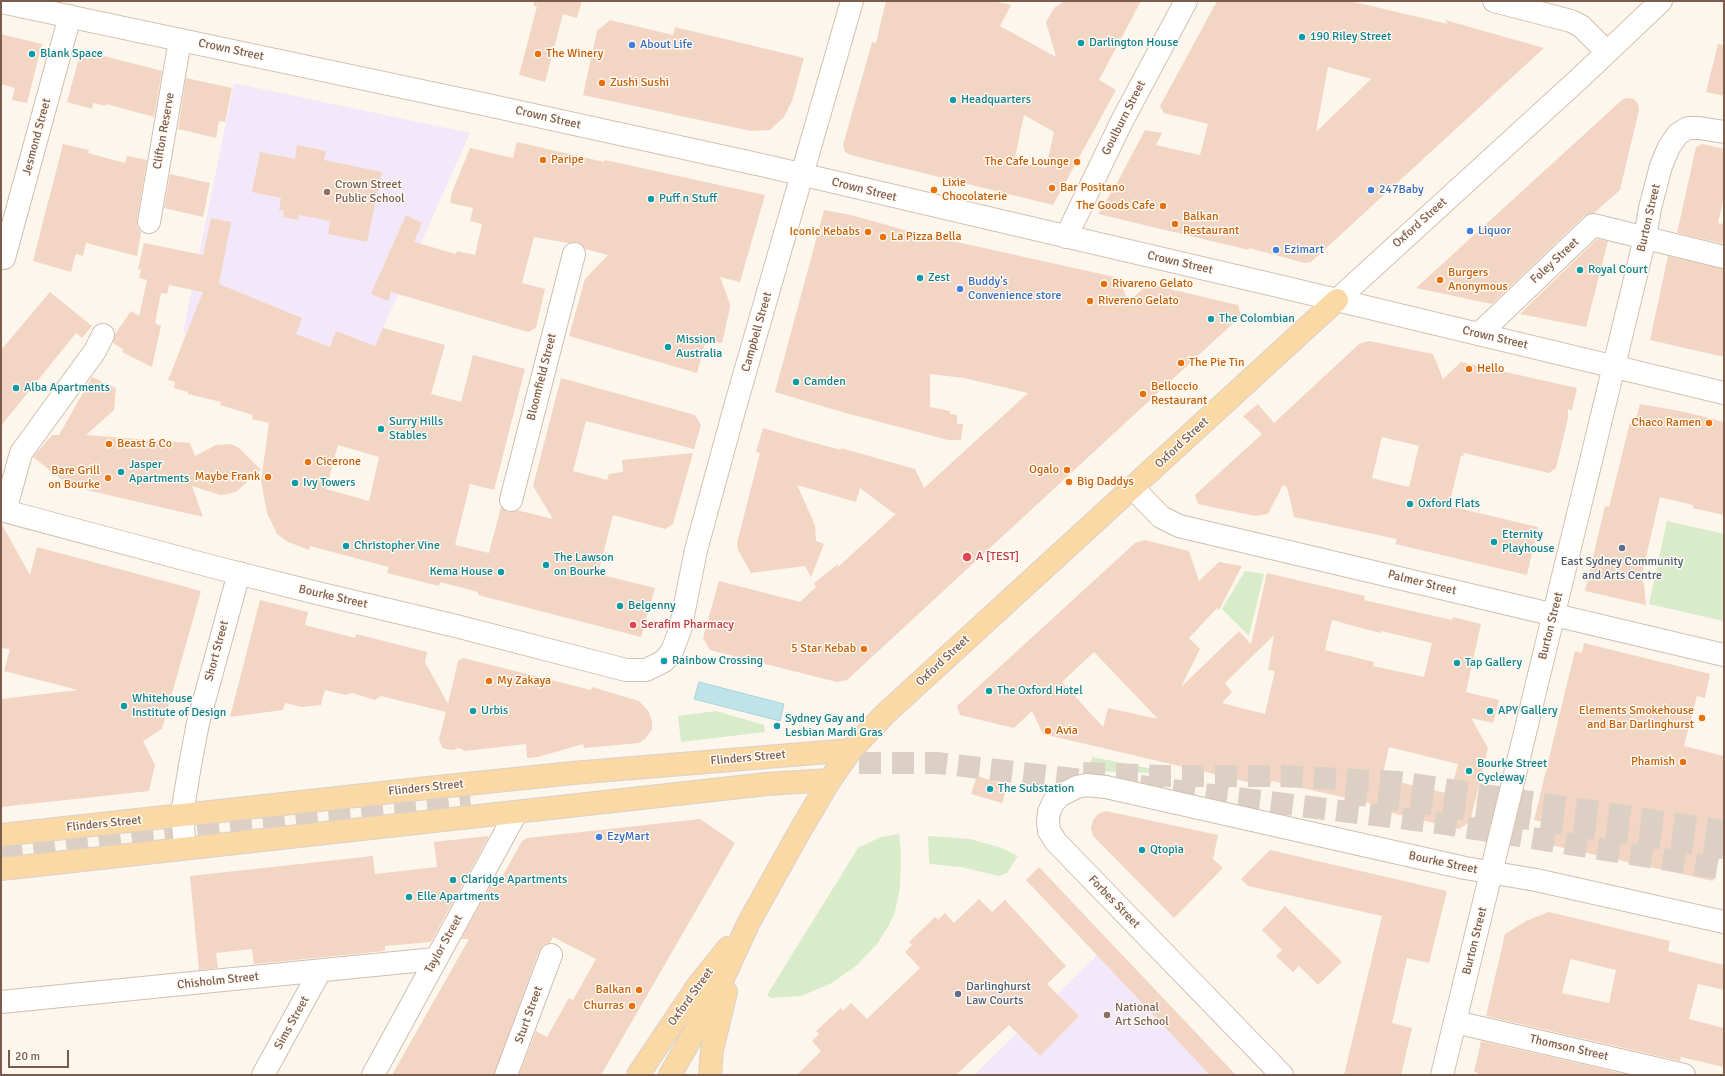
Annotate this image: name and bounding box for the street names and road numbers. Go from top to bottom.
street label: Crown Street [197,36,265,64]
street label: Goulburn Street [1099,78,1149,158]
street label: Clifton Reserve [150,92,178,170]
street label: Jesmond Street [20,97,54,177]
street label: Crown Street [514,103,582,133]
street label: Crown Street [830,175,898,205]
street label: Burton Street [1634,183,1664,253]
street label: Oxford Street [1390,195,1450,251]
street label: Foley Street [1528,235,1582,287]
street label: Crown Street [1146,248,1214,278]
street label: Campbell Street [739,290,775,374]
street label: Crown Street [1461,323,1529,353]
street label: Bloomfield Street [524,332,560,422]
street label: Oxford Street [1152,415,1212,471]
street label: Palmer Street [1386,568,1458,598]
street label: Bourke Street [297,582,369,612]
street label: Burton Street [1536,591,1566,661]
street label: Short Street [202,619,232,683]
street label: Oxford Street [913,633,973,689]
street label: Flinders Street [710,748,786,768]
street label: Flinders Street [388,777,464,799]
street label: Flinders Street [66,813,142,835]
street label: Bourke Street [1407,849,1479,877]
street label: Forbes Street [1085,873,1143,931]
street label: Burton Street [1460,906,1490,976]
street label: Taylor Street [422,912,466,976]
street label: Oxford Street [665,965,717,1029]
street label: Chisholm Street [176,970,260,992]
street label: Sturt Street [512,984,546,1046]
street label: Sims Street [271,994,313,1052]
street label: Thomson Street [1528,1032,1610,1064]

